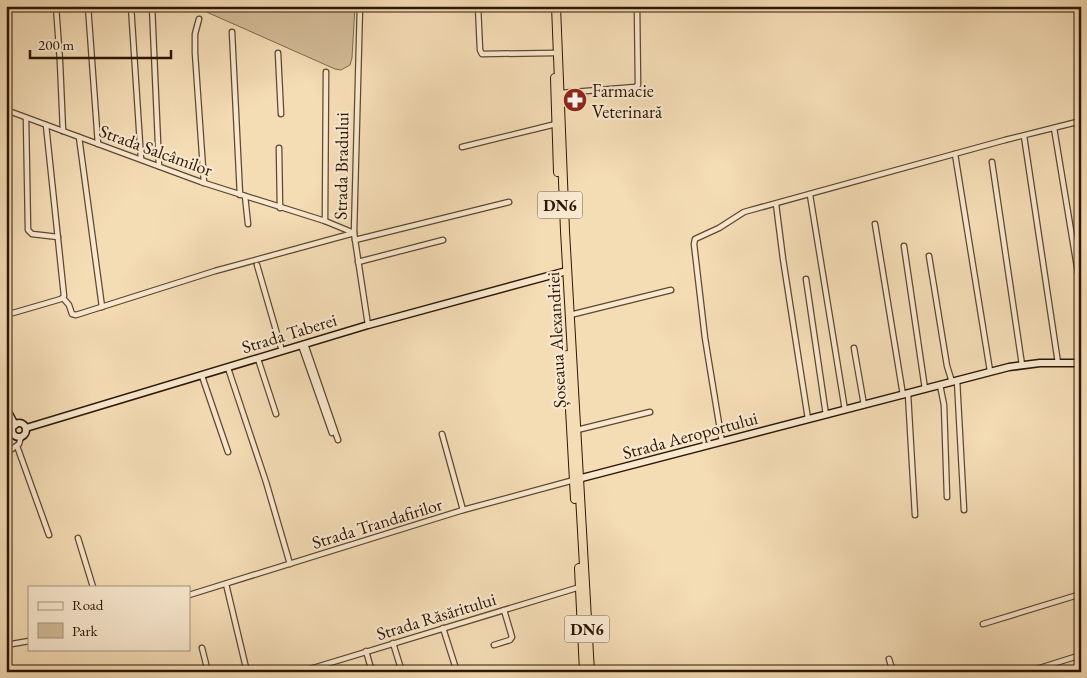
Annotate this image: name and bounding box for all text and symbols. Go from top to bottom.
scale bar [30,28,171,60]
text: 200 m [38,35,75,54]
place label: Farmacie Veterinară [592,79,663,123]
pharmacy icon: Farmacie Veterinară [562,87,588,113]
street label: Strada Bradului [329,111,353,220]
street label: Strada Salcâmilor [96,119,216,181]
road number: DN6 [538,192,582,218]
street label: Șoseaua Alexandriei [541,271,571,409]
street label: Strada Taberei [239,307,340,358]
street label: Strada Aeroportului [620,406,761,464]
street label: Strada Trandafirilor [309,492,445,554]
legend [28,586,190,650]
street label: Strada Răsăritului [373,587,499,645]
text: Road [72,595,104,614]
road number: DN6 [564,616,610,642]
text: Park [72,621,99,640]

